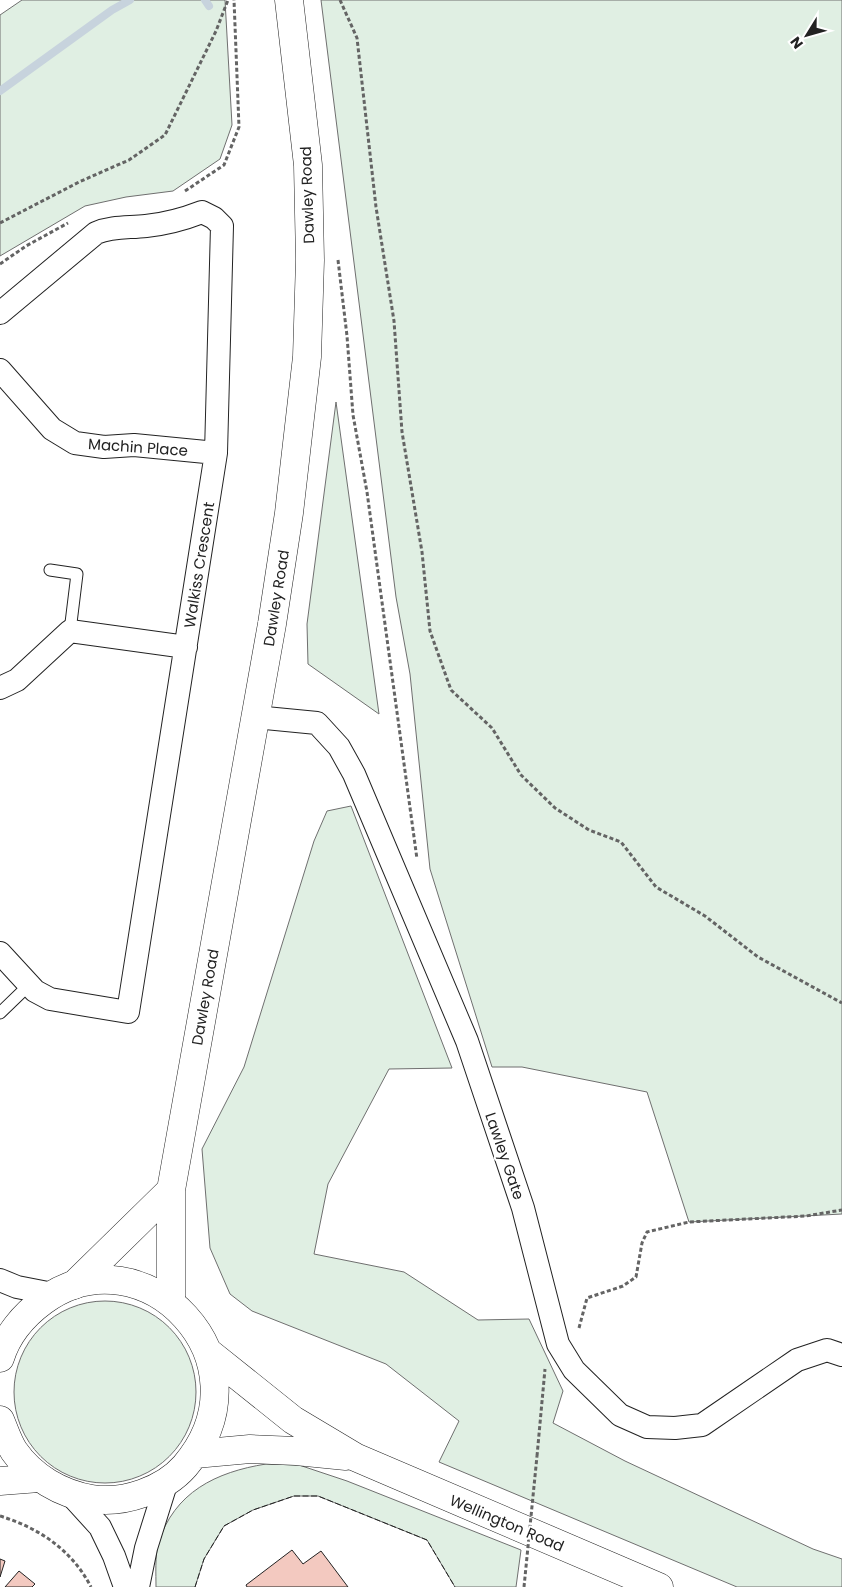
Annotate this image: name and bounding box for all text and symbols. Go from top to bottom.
north arrow [782,10,832,60]
text: N [785,33,808,53]
street label: Dawley Road [295,146,319,244]
street label: Machin Place [87,433,189,461]
street label: Walkiss Crescent [179,500,219,630]
street label: Dawley Road [258,548,294,648]
street label: Dawley Road [186,947,224,1047]
street label: Lawley Gate [480,1110,530,1202]
street label: Wellington Road [447,1489,567,1557]

